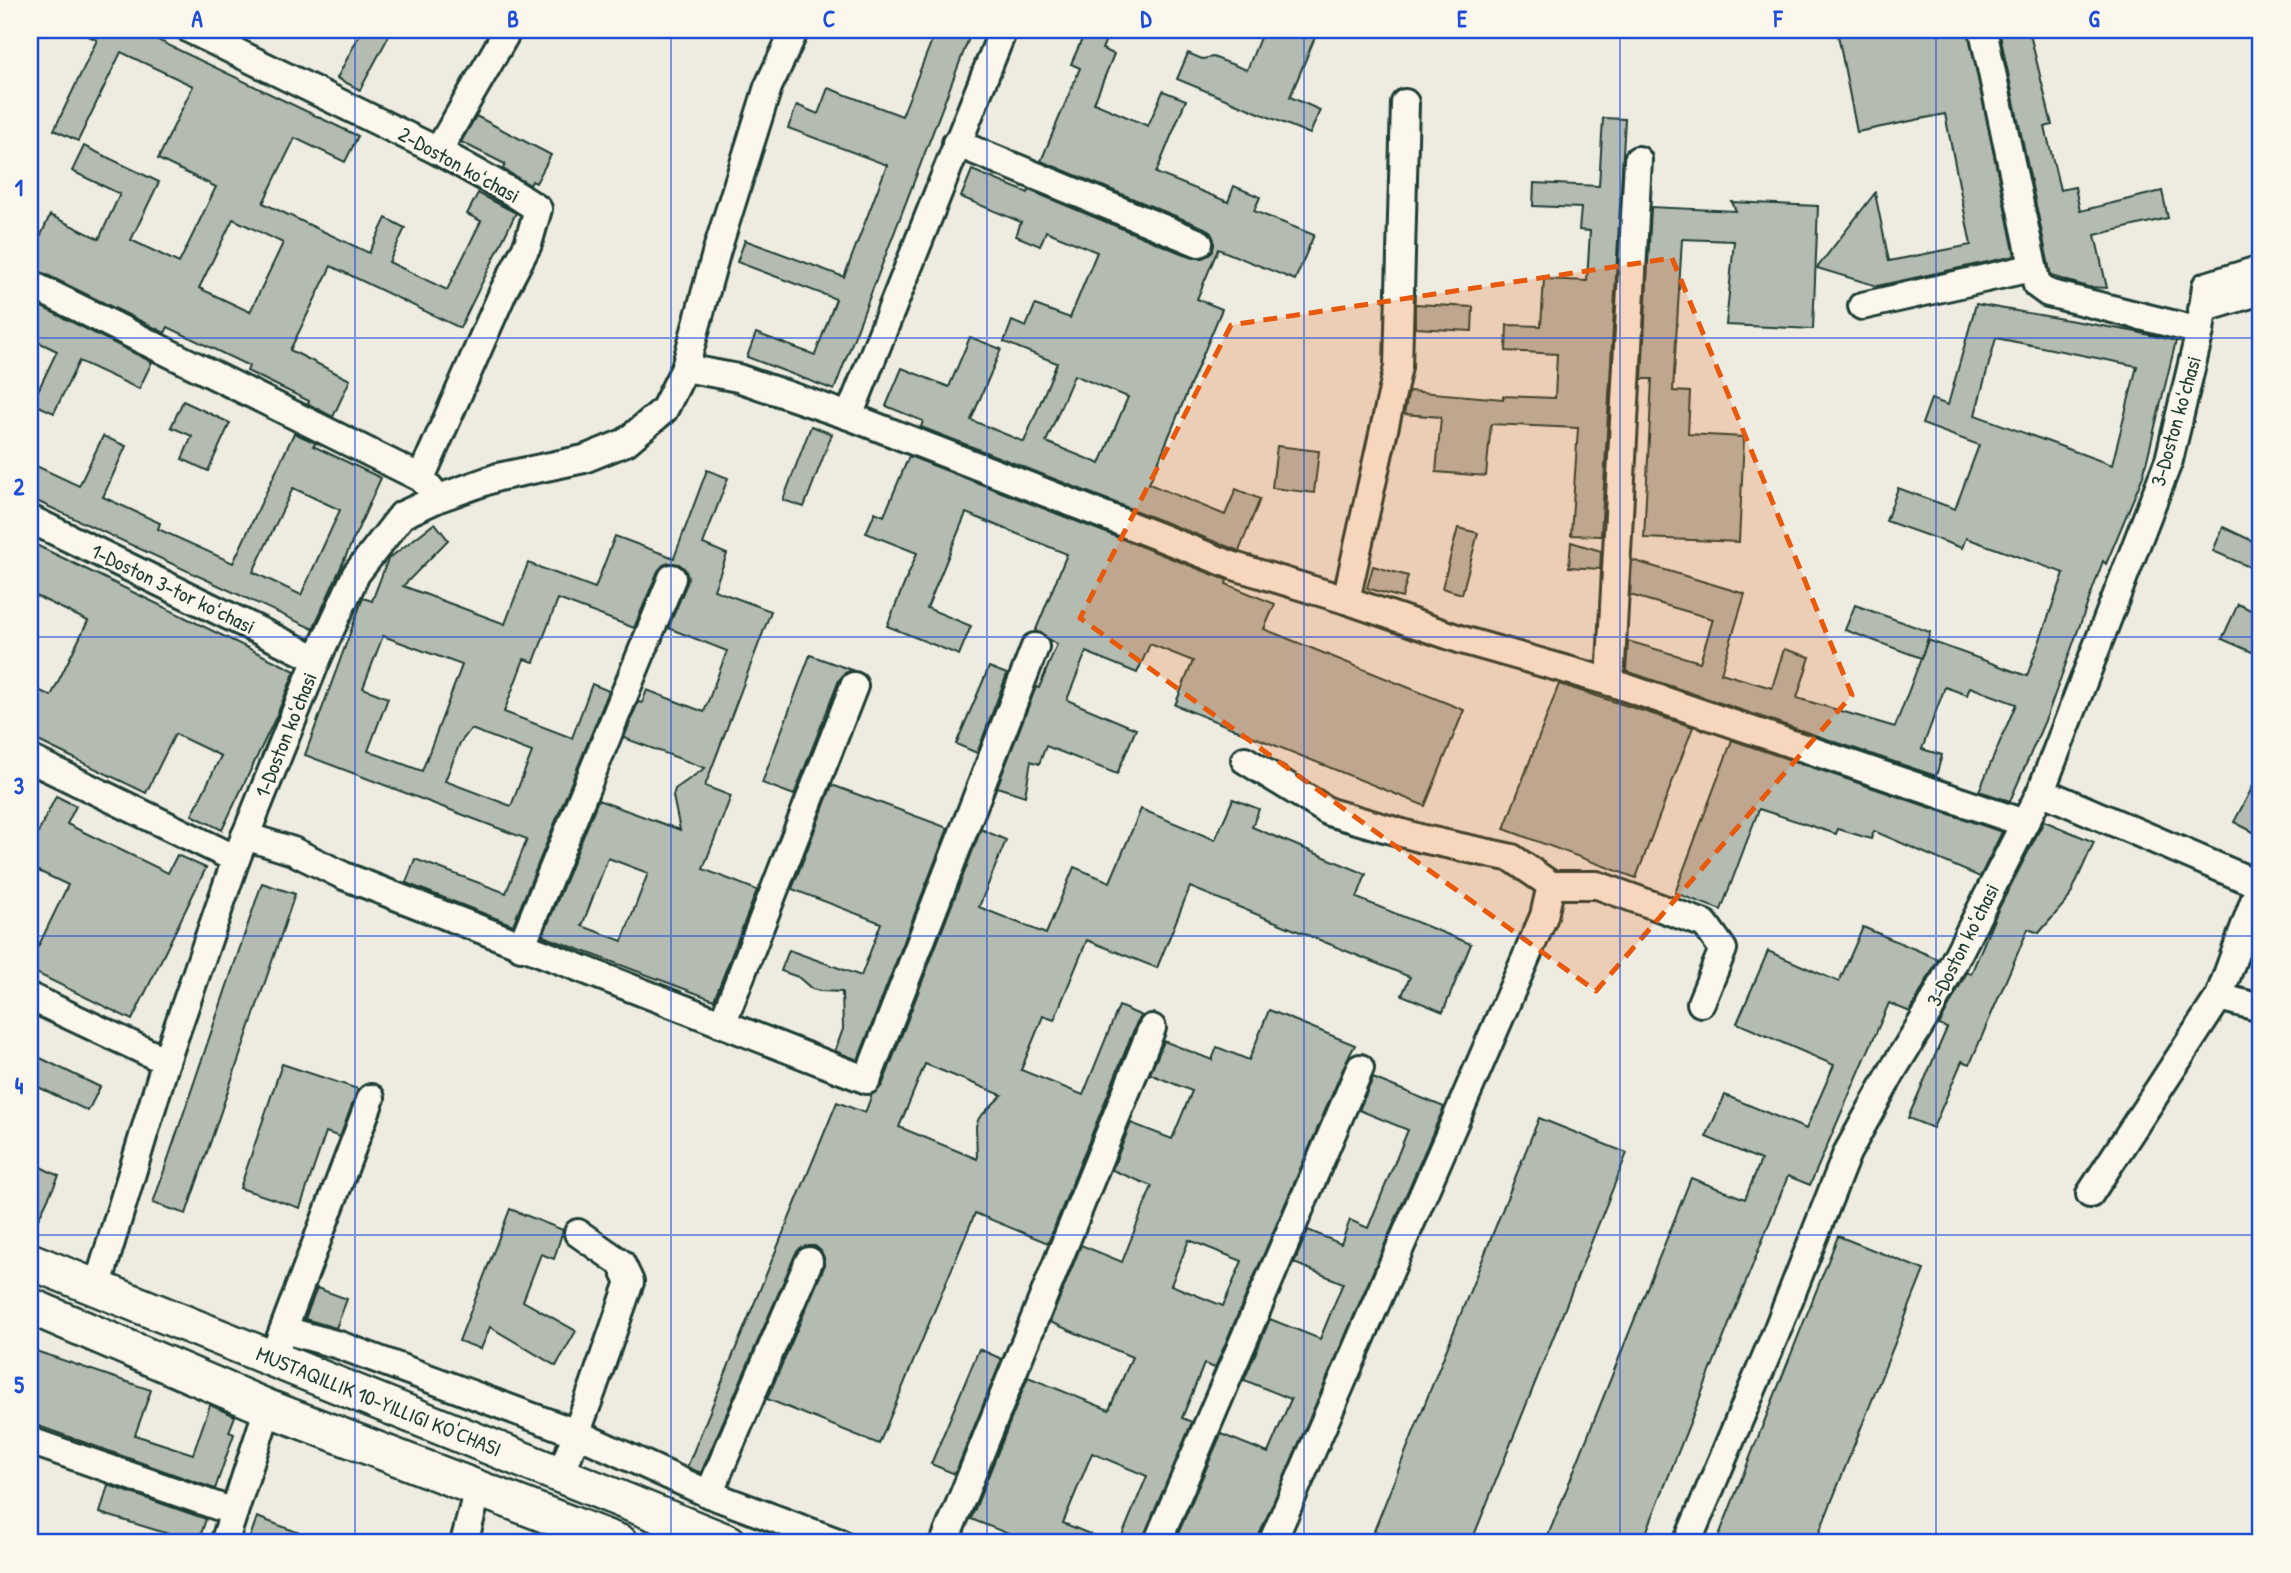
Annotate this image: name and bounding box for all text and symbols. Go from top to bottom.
text: A [191,3,203,34]
text: B [507,3,519,34]
text: C [823,3,835,34]
text: D [1141,3,1153,34]
text: E [1457,3,1468,34]
text: F [1773,3,1784,34]
text: G [2088,3,2100,34]
street label: 2-Doston koʻchasi [393,119,525,210]
text: 1 [15,172,23,203]
street label: 3-Doston koʻchasi [2143,352,2208,489]
text: 2 [14,471,25,502]
street label: 1-Doston 3-tor koʻchasi [86,536,260,641]
street label: 1-Doston koʻchasi [247,668,324,802]
text: 3 [14,770,24,801]
street label: 3-Doston koʻchasi [1919,878,2006,1011]
text: 4 [15,1070,24,1101]
street label: MUSTAQILLIK 10-YILLIGI KO'CHASI [252,1339,506,1464]
text: 5 [14,1369,24,1400]

